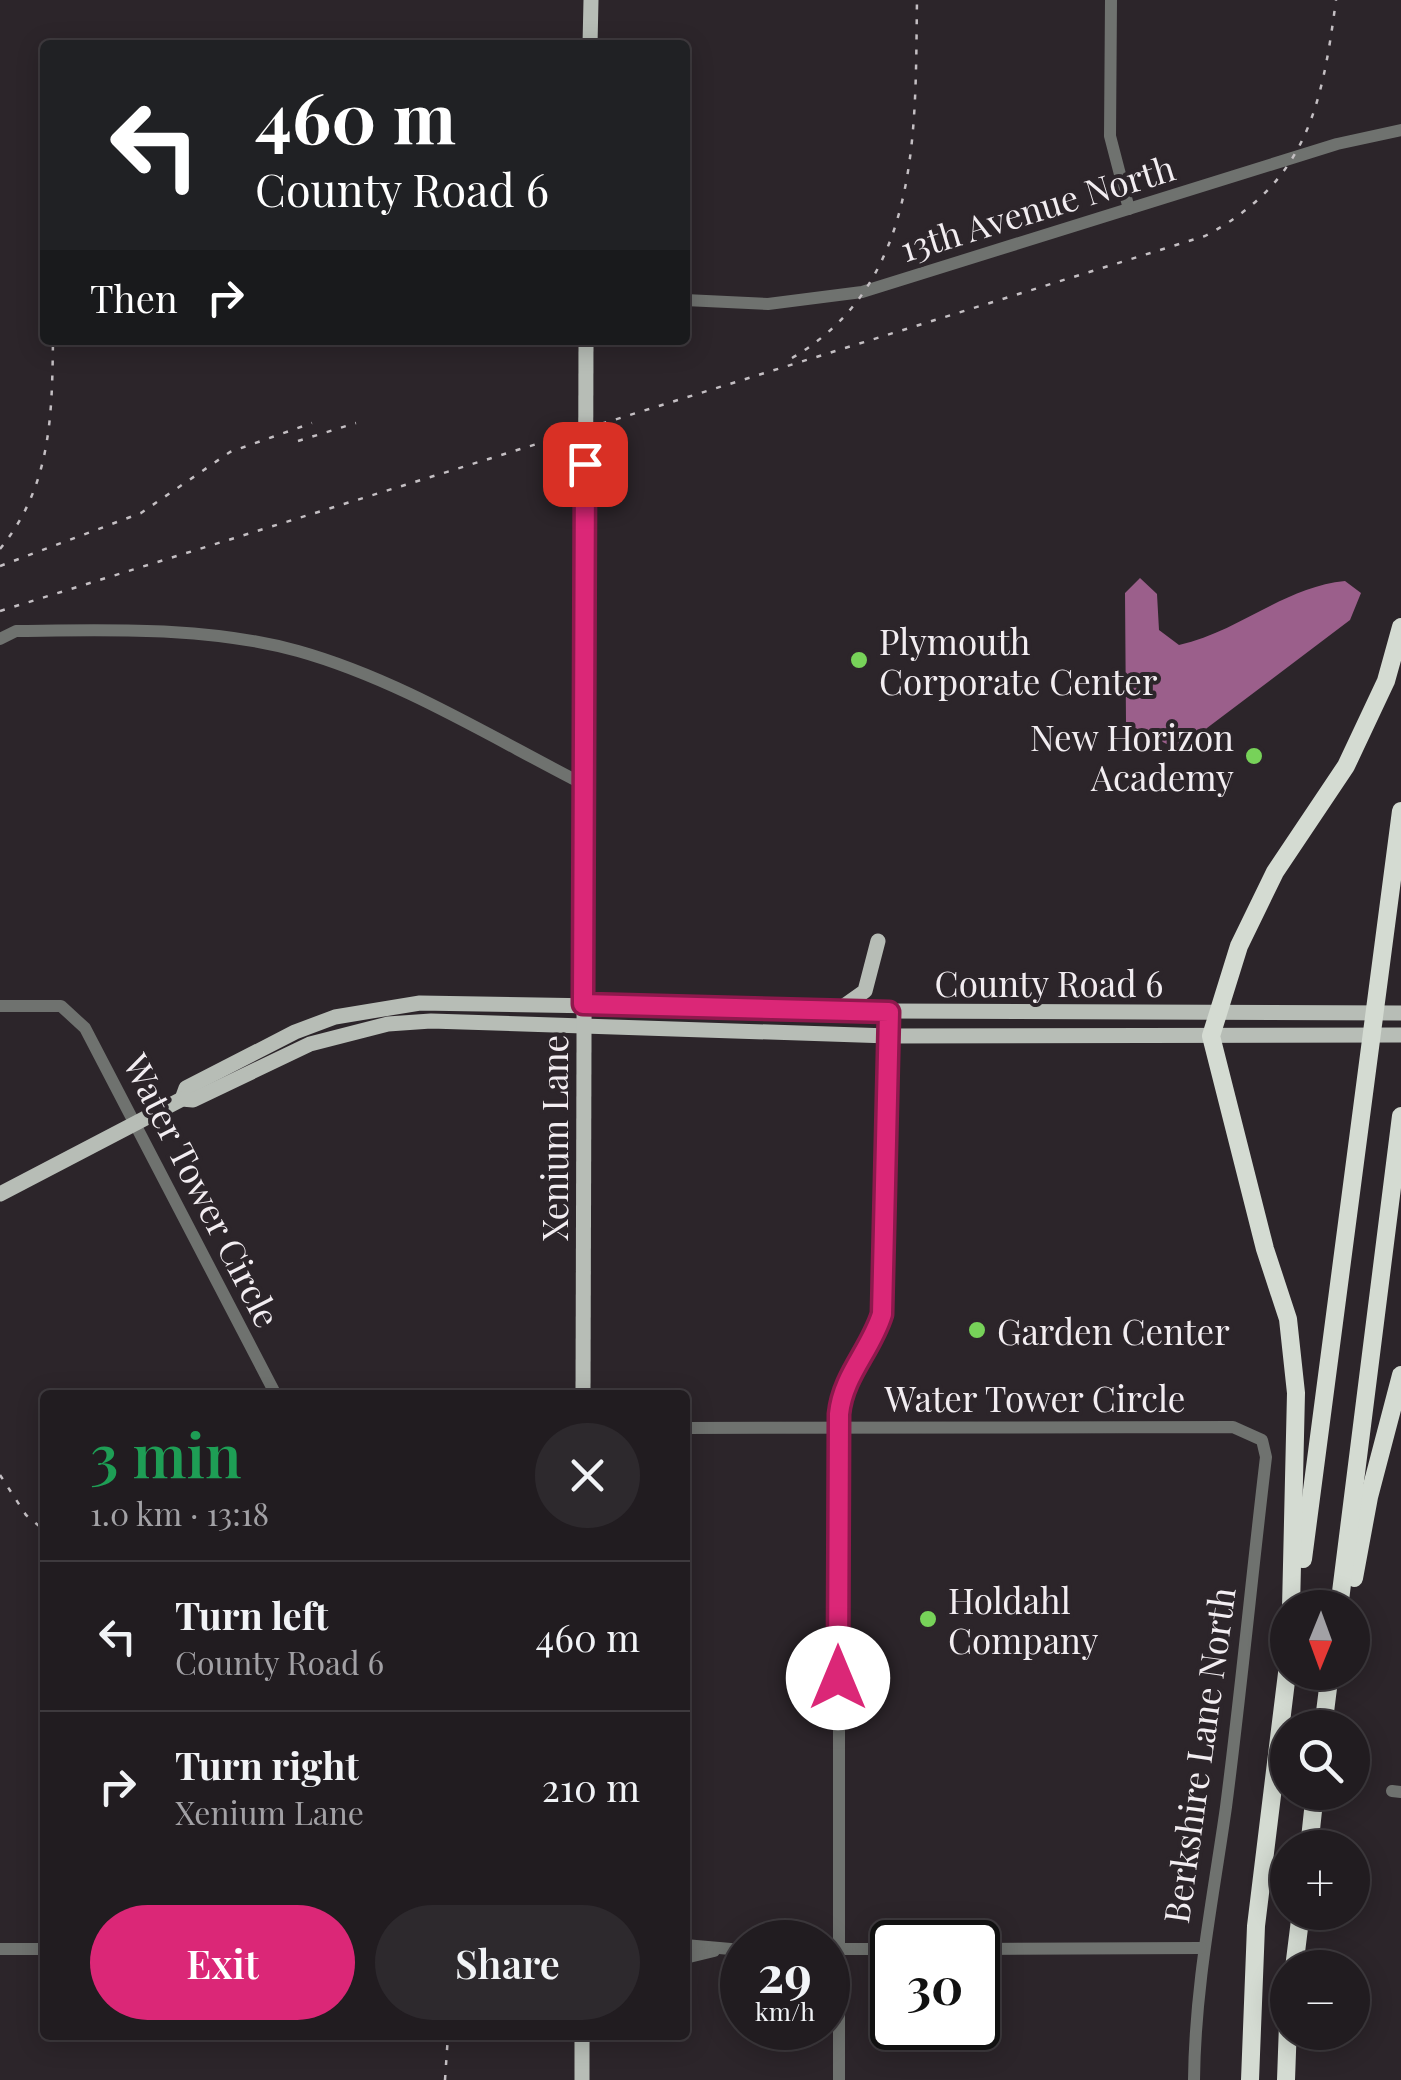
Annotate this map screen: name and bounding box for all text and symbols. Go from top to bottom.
text: 460 m [255,68,456,162]
icon: left [90,80,220,210]
street label: 13th Avenue North [894,143,1180,271]
text: County Road 6 [255,158,549,218]
icon: right [198,270,253,325]
text: Then [90,272,178,323]
pin [543,422,628,507]
icon: arrive [558,437,613,492]
place label: Plymouth Corporate Center [879,617,1158,704]
marker: Plymouth Corporate Center [848,649,870,671]
place label: New Horizon Academy [1030,713,1234,800]
marker: New Horizon Academy [1243,745,1265,767]
street label: County Road 6 [935,959,1163,1006]
street label: Xenium Lane [530,1035,577,1241]
street label: Water Tower Circle [113,1044,292,1335]
place label: Garden Center [997,1307,1230,1354]
marker: Garden Center [966,1319,988,1341]
street label: Water Tower Circle [884,1374,1185,1421]
text: 3 min [90,1413,242,1493]
button: close [535,1423,640,1528]
text: 1.0 km · 13:18 [90,1491,269,1534]
place label: Holdahl Company [948,1576,1099,1663]
street label: Berkshire Lane North [1151,1584,1245,1926]
text: Turn left [175,1589,328,1640]
north arrow [1270,1590,1370,1690]
map controls [1270,1590,1370,2050]
marker: Holdahl Company [917,1608,939,1630]
icon: left [90,1609,145,1664]
text: 460 m [536,1611,640,1662]
position arrow [786,1626,890,1730]
text: County Road 6 [175,1640,384,1683]
button: search [1270,1710,1370,1810]
text: Turn right [175,1739,359,1790]
icon: right [90,1759,145,1814]
text: 210 m [542,1761,640,1812]
text: Xenium Lane [175,1790,364,1833]
button: + [1270,1830,1370,1930]
button: Exit [90,1905,355,2020]
button: Share [375,1905,640,2020]
speed limit sign: 30 [870,1920,1000,2050]
text: 29 [758,1939,812,2006]
button: − [1270,1950,1370,2050]
text: km/h [755,1994,815,2027]

